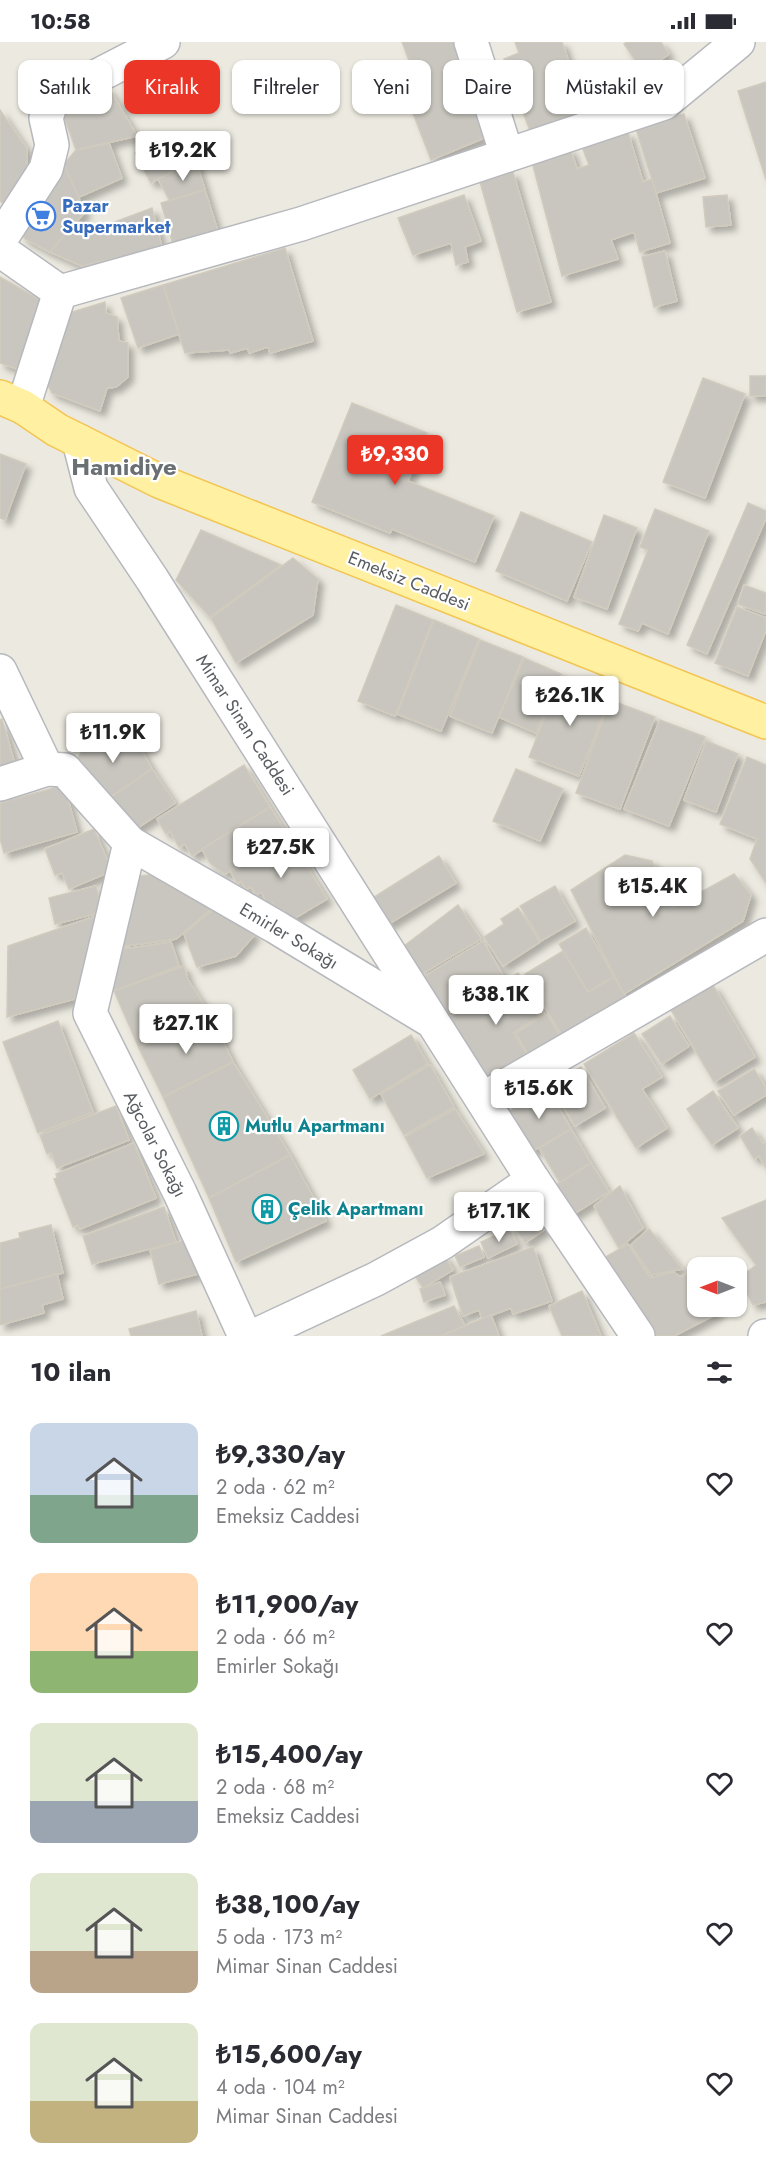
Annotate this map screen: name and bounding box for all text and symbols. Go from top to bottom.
text: 10:58 [30,5,91,37]
chip: Satılık [18,60,112,114]
chip: Kiralık [124,60,220,114]
chip: Filtreler [232,60,340,114]
chip: Yeni [352,60,431,114]
chip: Daire [443,60,533,114]
chip: Müstakil ev [545,60,684,114]
pin: ₺19.2K [134,131,232,182]
text: ₺19.2K [149,136,217,165]
place label: Pazar Supermarket [62,193,171,240]
supermarket icon: Pazar Supermarket [25,200,57,232]
pin: ₺9,330 [346,435,444,486]
text: ₺9,330 [361,440,429,469]
district label: Hamidiye [71,449,177,484]
street label: Emeksiz Caddesi [344,545,474,617]
street label: Mimar Sinan Caddesi [190,649,300,801]
pin: ₺26.1K [521,676,619,727]
text: ₺26.1K [536,681,604,710]
pin: ₺11.9K [64,713,162,764]
text: ₺11.9K [80,718,146,747]
pin: ₺27.5K [232,828,330,879]
text: ₺27.5K [247,833,315,862]
pin: ₺15.4K [604,867,702,918]
text: ₺15.4K [619,872,687,901]
street label: Emirler Sokağı [235,896,343,976]
pin: ₺38.1K [447,975,545,1026]
text: ₺38.1K [463,980,529,1009]
pin: ₺27.1K [137,1004,235,1055]
text: ₺27.1K [153,1009,219,1038]
pin: ₺15.6K [490,1069,588,1120]
text: ₺15.6K [505,1074,573,1103]
street label: Ağcolar Sokağı [117,1086,193,1202]
building icon: Mutlu Apartmanı [208,1110,240,1142]
place label: Mutlu Apartmanı [245,1113,385,1139]
pin: ₺17.1K [450,1192,548,1243]
building icon: Çelik Apartmanı [251,1193,283,1225]
place label: Çelik Apartmanı [288,1196,424,1222]
text: ₺17.1K [468,1197,530,1226]
north arrow [687,1257,747,1317]
map controls [687,1257,747,1317]
text: 10 ilan [30,1353,111,1391]
icon: filters [703,1356,736,1389]
text: ₺9,330/ay [216,1435,345,1473]
icon: home [78,1447,150,1519]
icon: heart [703,1467,736,1500]
text: 2 oda · 62 m² [216,1473,335,1502]
text: Emeksiz Caddesi [216,1502,360,1531]
text: ₺11,900/ay [216,1585,358,1623]
icon: home [78,1597,150,1669]
icon: heart [703,1617,736,1650]
text: 2 oda · 66 m² [216,1623,335,1652]
text: Emirler Sokağı [216,1652,339,1681]
text: ₺15,400/ay [216,1735,363,1773]
icon: home [78,1747,150,1819]
icon: heart [703,1767,736,1800]
text: 2 oda · 68 m² [216,1773,334,1802]
text: Emeksiz Caddesi [216,1802,360,1831]
text: ₺38,100/ay [216,1885,360,1923]
icon: home [78,1897,150,1969]
icon: heart [703,1917,736,1950]
text: 5 oda · 173 m² [216,1923,342,1952]
text: Mimar Sinan Caddesi [216,1952,398,1981]
text: ₺15,600/ay [216,2035,362,2073]
icon: home [78,2047,150,2119]
icon: heart [703,2067,736,2100]
text: 4 oda · 104 m² [216,2073,345,2102]
text: Mimar Sinan Caddesi [216,2102,398,2131]

